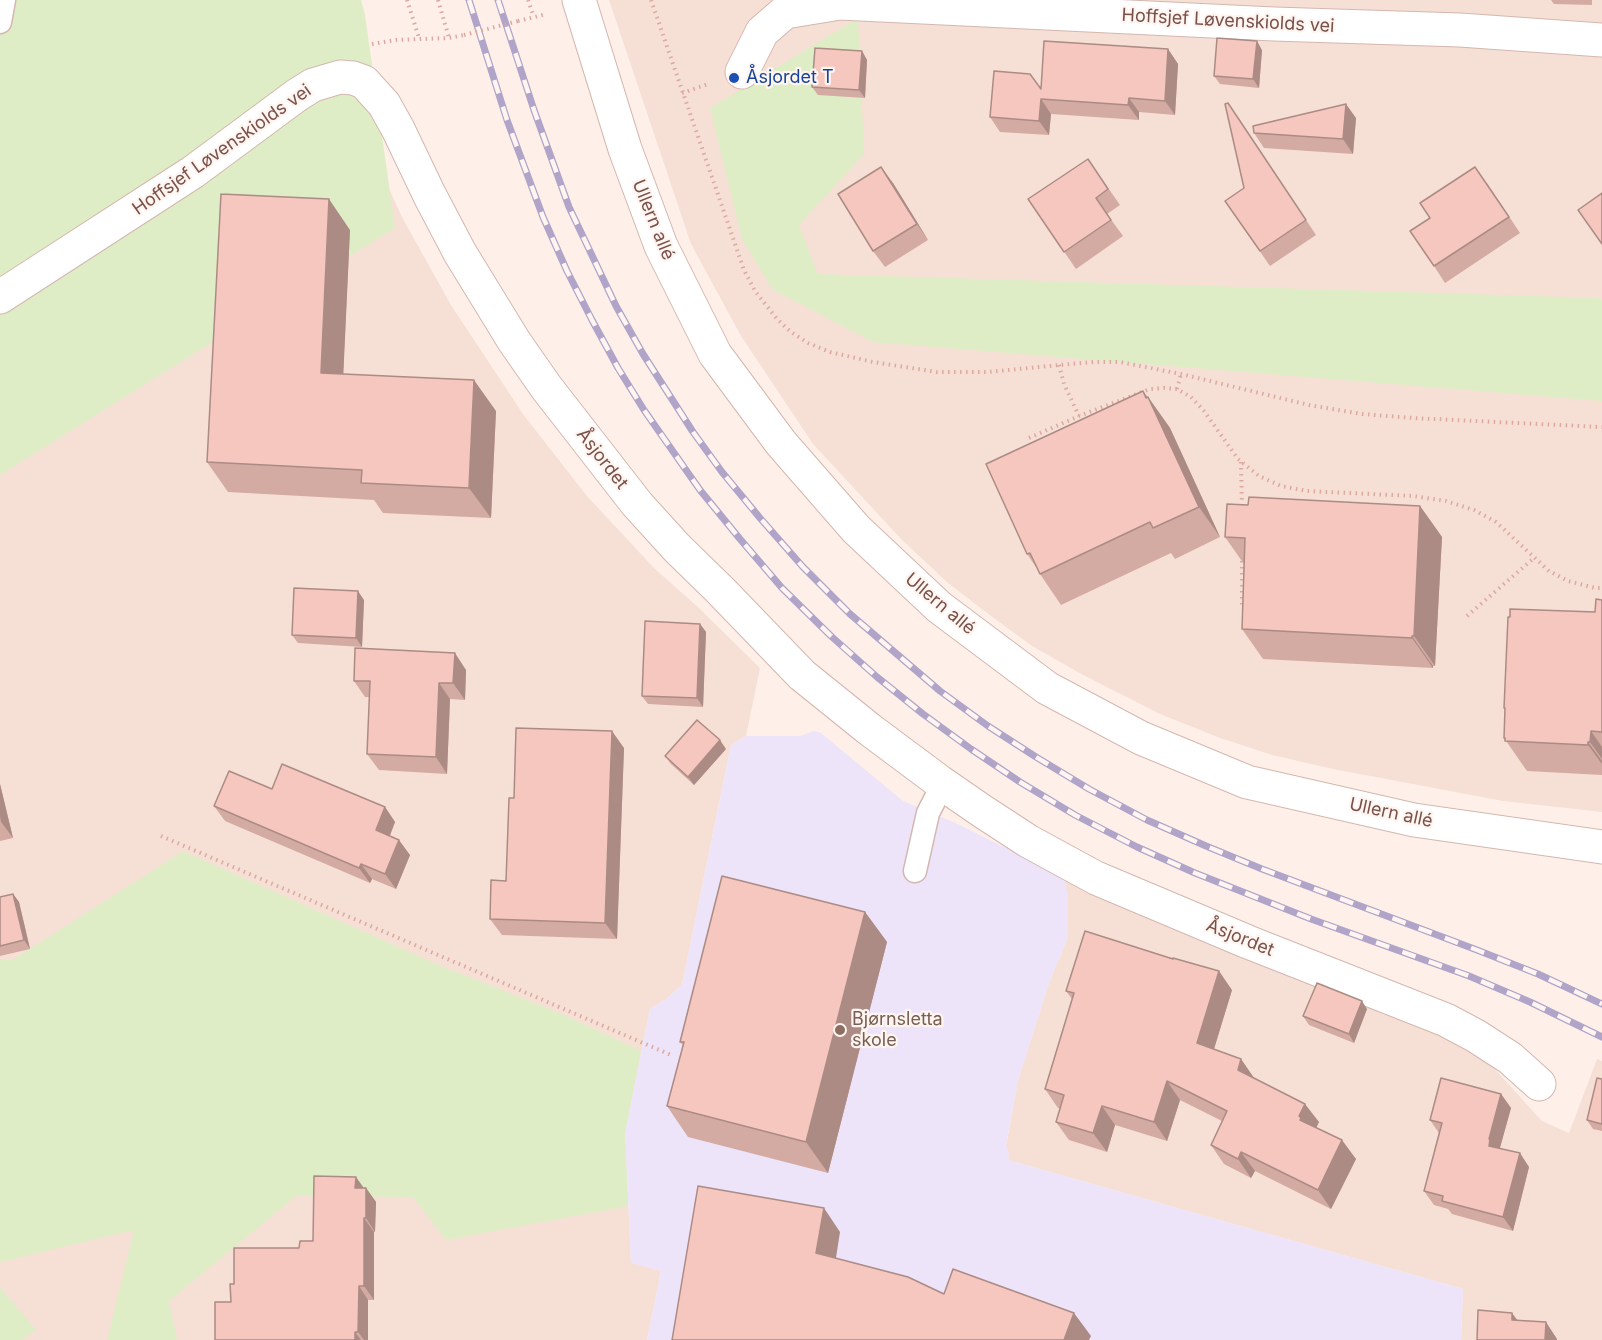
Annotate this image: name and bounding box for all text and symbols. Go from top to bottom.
street label: Hoffsjef Løvenskiolds vei [1121,5,1335,37]
place label: Åsjordet T [746,67,834,89]
marker: Åsjordet T [727,71,741,85]
street label: Hoffsjef Løvenskiolds vei [129,80,315,220]
street label: Ullern allé [627,177,679,263]
street label: Åsjordet [572,424,632,494]
street label: Ullern allé [901,569,979,639]
street label: Ullern allé [1347,794,1435,832]
street label: Åsjordet [1203,915,1277,961]
place label: Bjørnsletta skole [852,1009,943,1052]
marker: Bjørnsletta skole [833,1023,847,1037]

